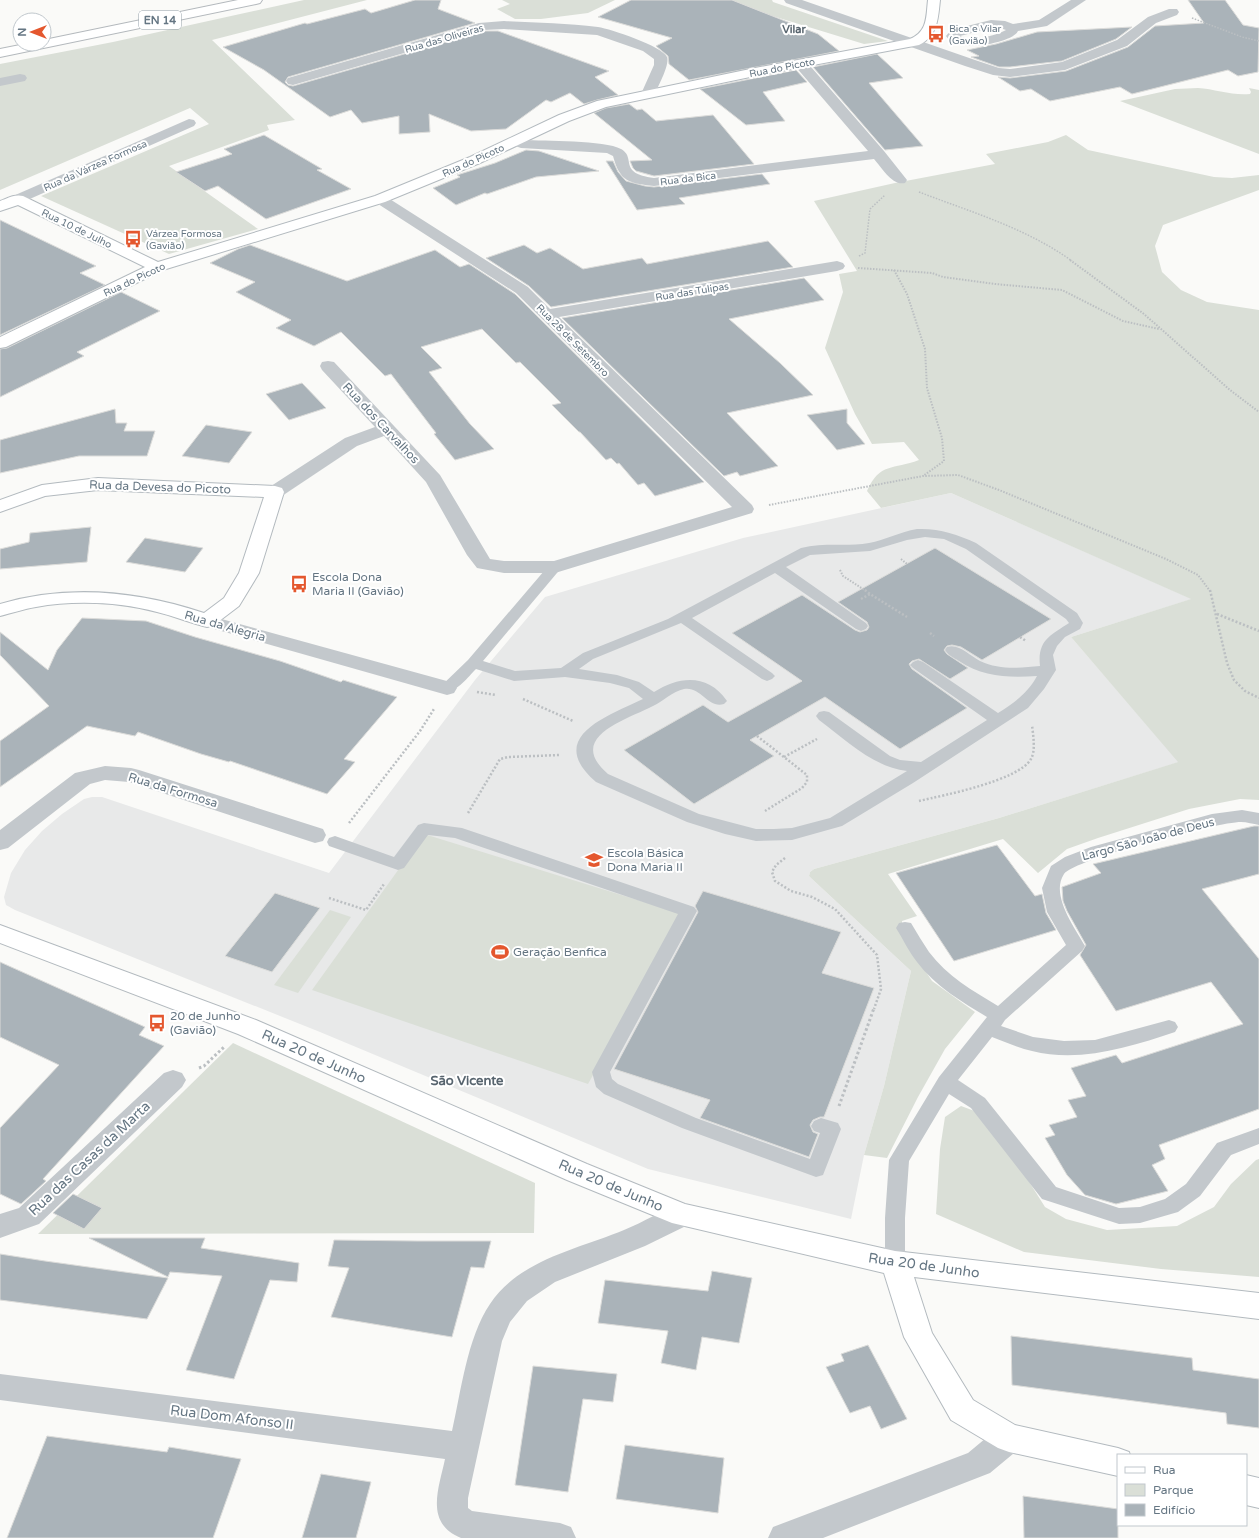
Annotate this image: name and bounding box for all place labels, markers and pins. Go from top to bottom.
place label: Bica e Vilar (Gavião) [949,23,1002,47]
bus stop icon: Bica e Vilar (Gavião) [926,24,946,44]
place label: Várzea Formosa (Gavião) [146,228,222,252]
bus stop icon: Várzea Formosa (Gavião) [123,229,143,249]
place label: Escola Dona Maria II (Gavião) [312,570,404,598]
bus stop icon: Escola Dona Maria II (Gavião) [289,574,309,594]
place label: Escola Básica Dona Maria II [607,846,684,874]
school or university icon: Escola Básica Dona Maria II [584,850,604,870]
sports icon: Geração Benfica [490,942,510,962]
place label: Geração Benfica [513,945,607,959]
place label: 20 de Junho (Gavião) [170,1009,241,1037]
bus stop icon: 20 de Junho (Gavião) [147,1013,167,1033]

